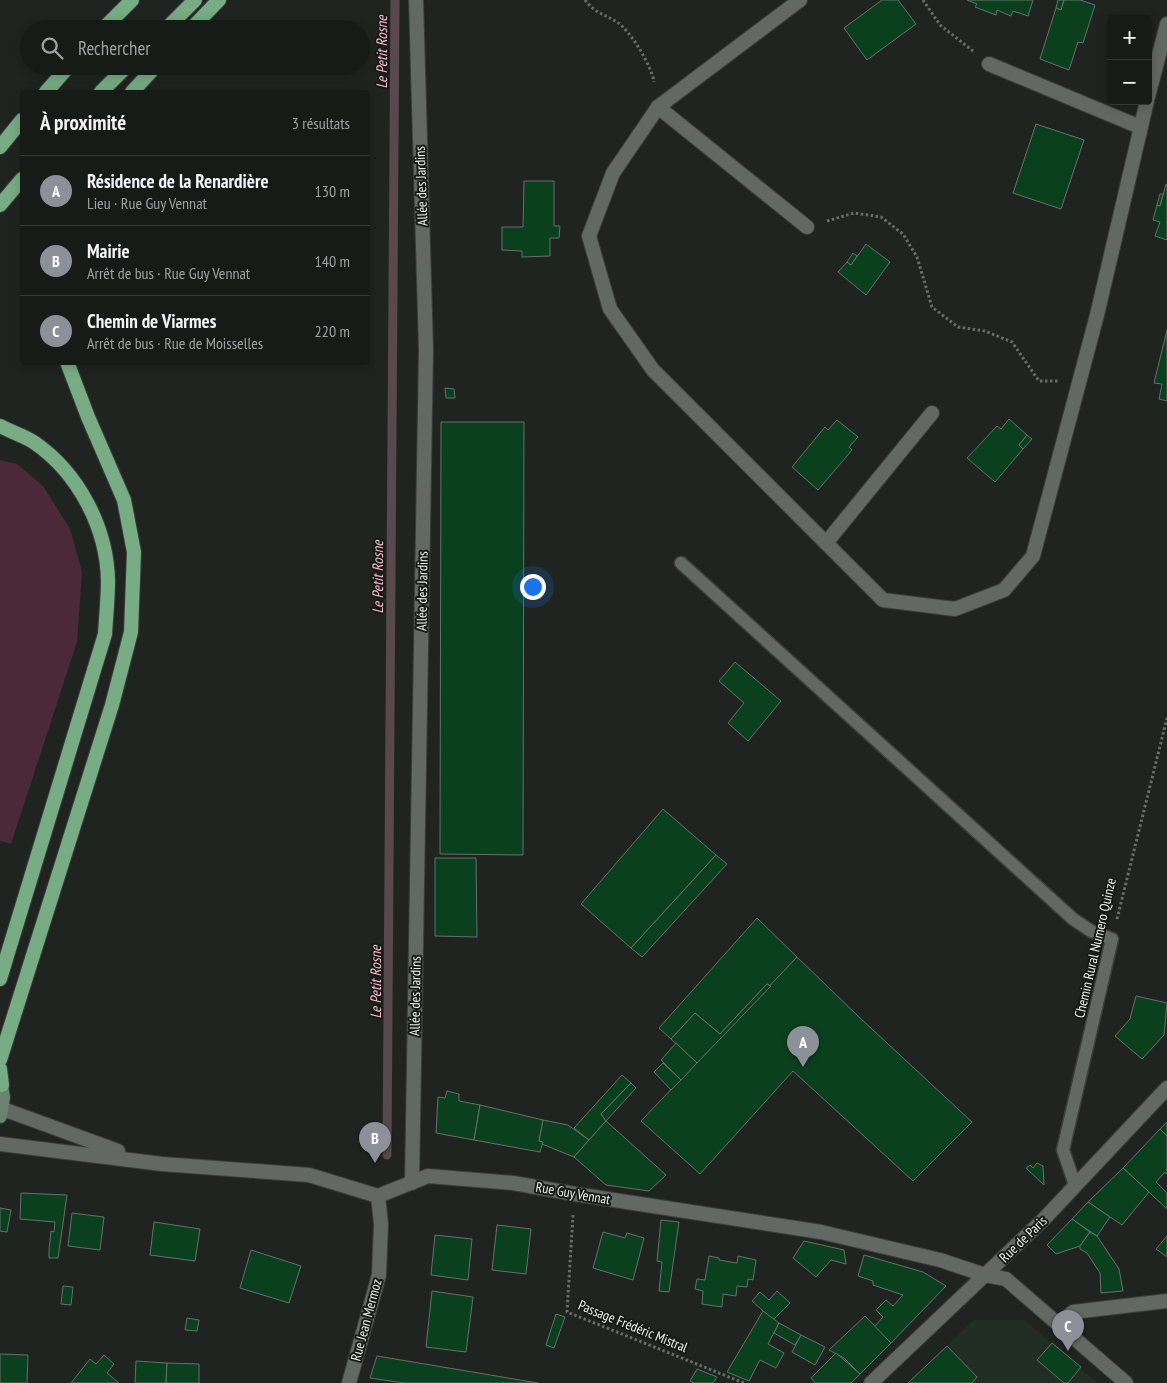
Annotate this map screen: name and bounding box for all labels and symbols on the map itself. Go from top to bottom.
water label: Le Petit Rosne [372,15,391,89]
street label: Allée des Jardins [411,145,431,226]
water label: Le Petit Rosne [368,540,387,614]
street label: Allée des Jardins [412,551,432,631]
your location [520,574,546,600]
street label: Chemin Rural Numero Quinze [1070,876,1120,1020]
water label: Le Petit Rosne [366,945,385,1019]
street label: Allée des Jardins [405,956,425,1036]
pin: A [787,1026,819,1067]
pin: B [359,1122,391,1163]
street label: Rue Guy Vennat [534,1178,612,1208]
street label: Rue de Paris [995,1212,1051,1266]
street label: Rue Jean Mermoz [346,1277,386,1363]
street label: Passage Frédéric Mistral [576,1296,691,1356]
pin: C [1052,1310,1084,1351]

